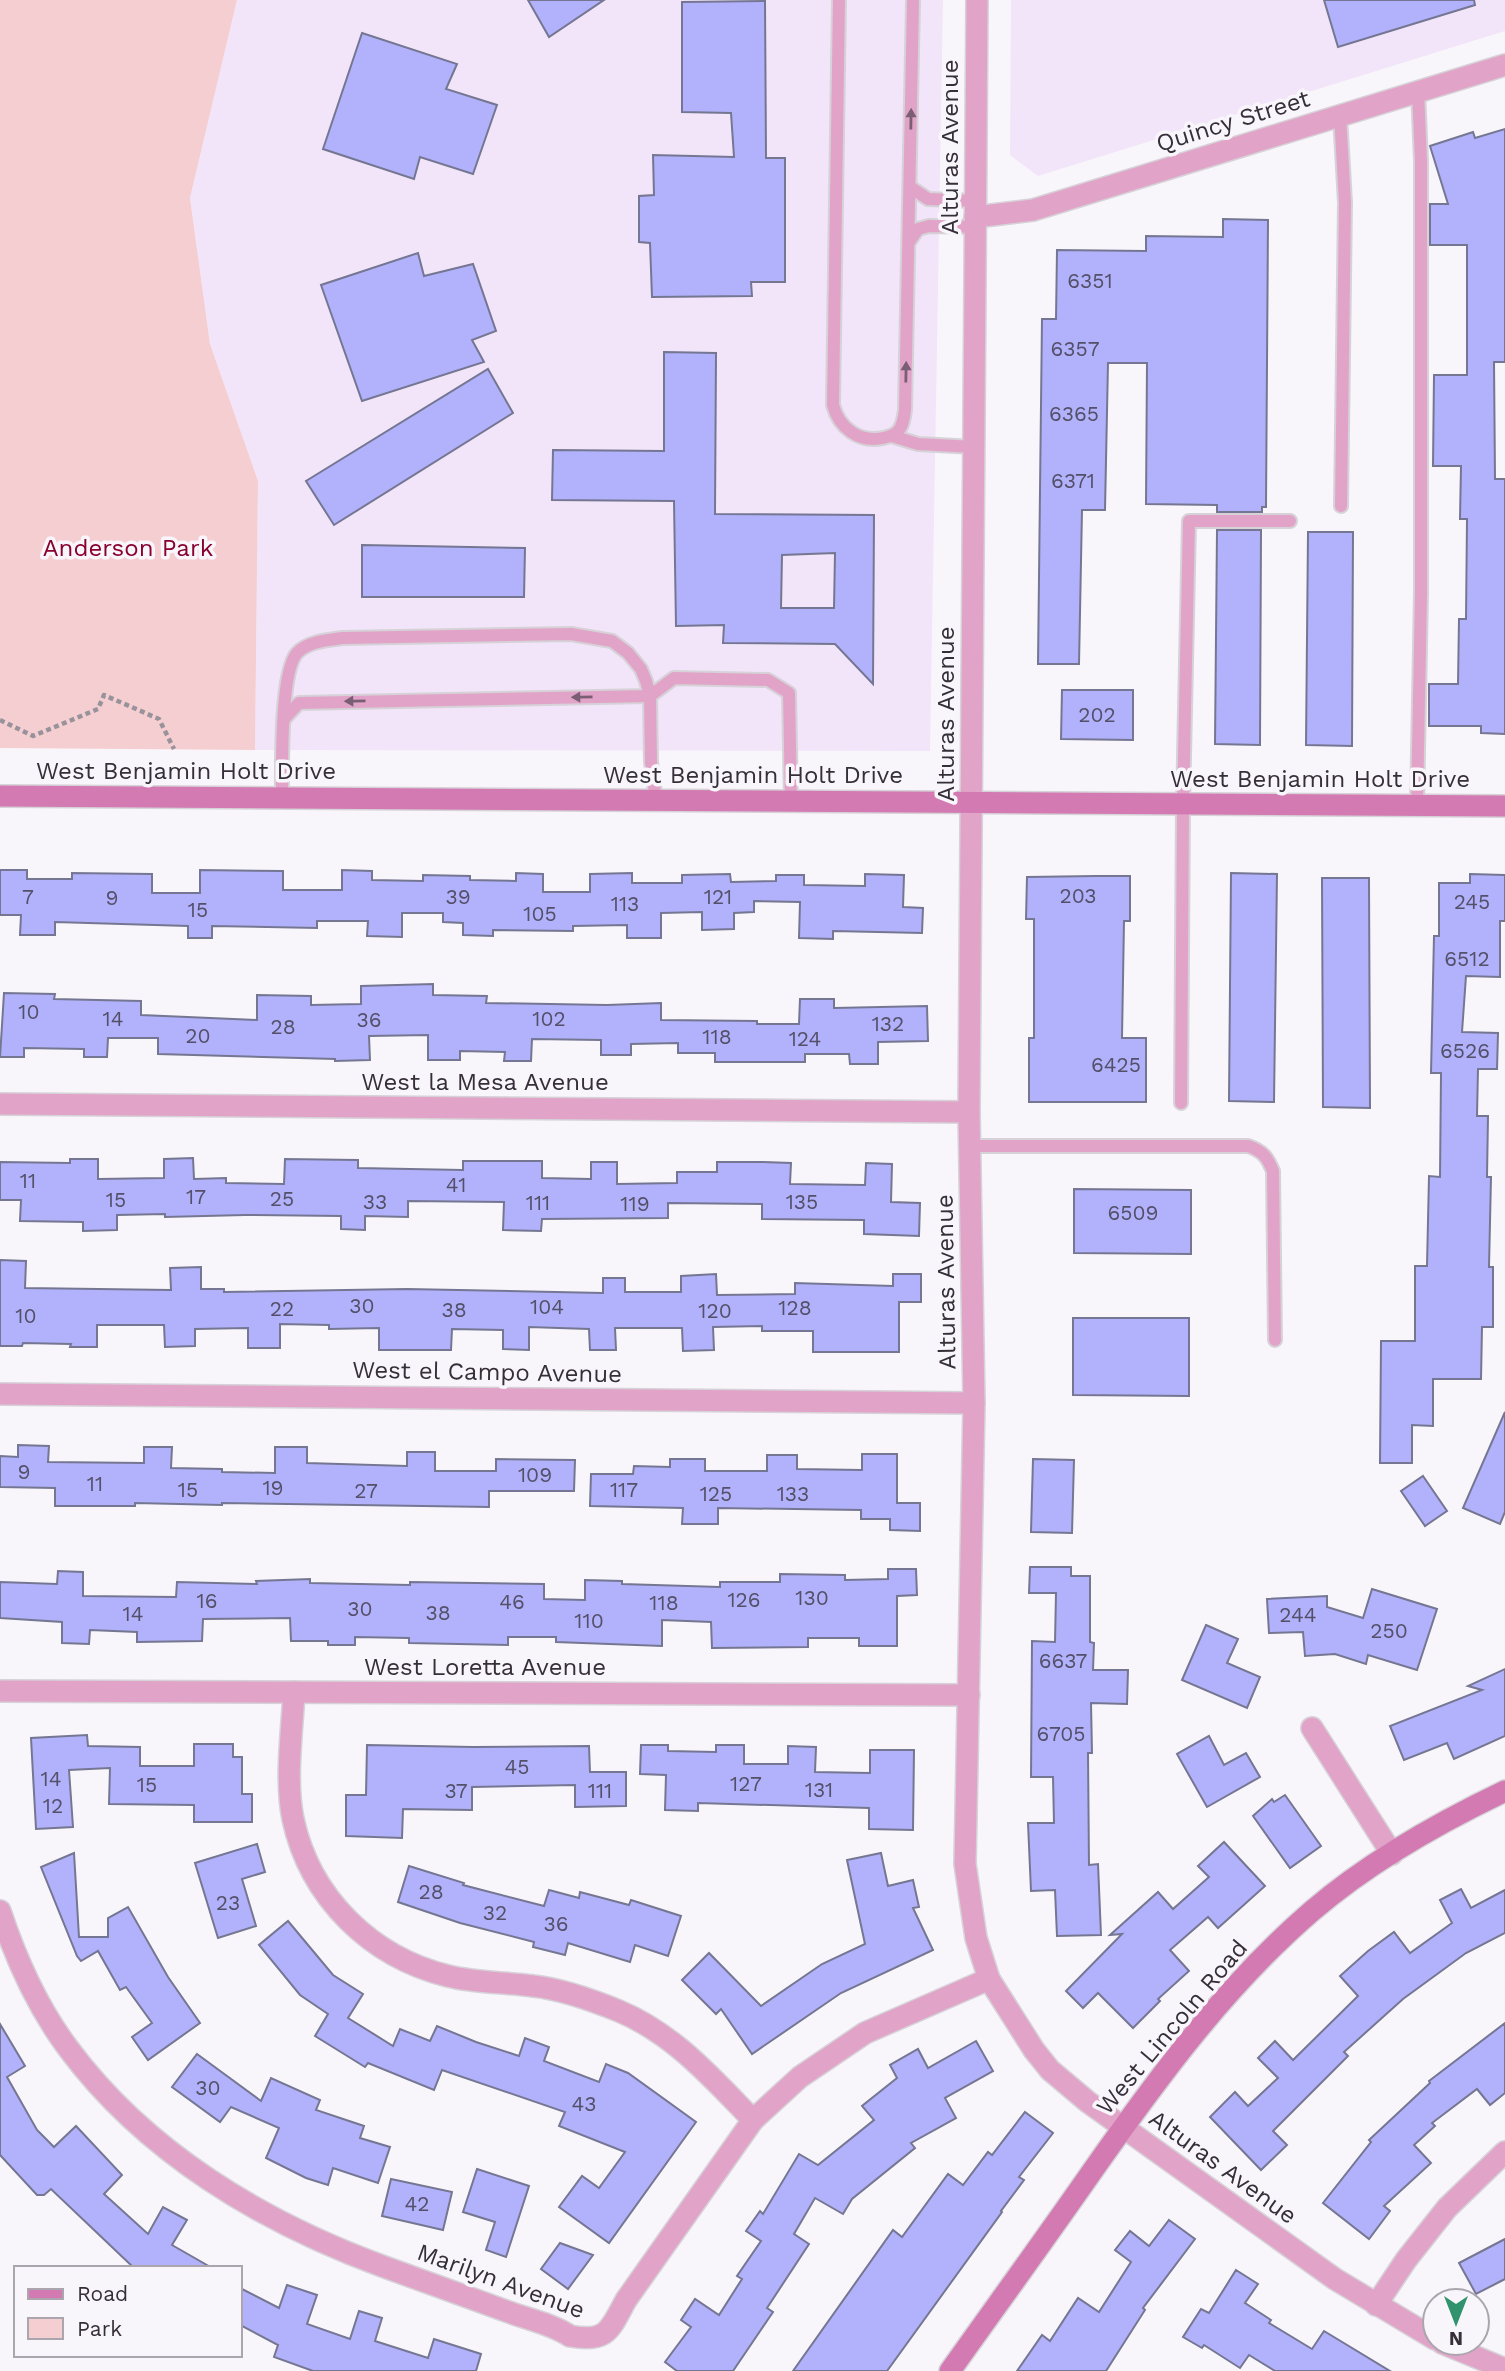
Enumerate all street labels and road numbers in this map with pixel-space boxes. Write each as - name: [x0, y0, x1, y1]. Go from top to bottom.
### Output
- street label: Alturas Avenue: [936, 59, 964, 235]
- street label: Quincy Street: [1153, 84, 1313, 158]
- street label: Alturas Avenue: [932, 626, 960, 802]
- street label: West Benjamin Holt Drive: [36, 757, 336, 785]
- street label: West Benjamin Holt Drive: [603, 761, 903, 789]
- street label: West Benjamin Holt Drive: [1170, 765, 1470, 793]
- street label: West la Mesa Avenue: [361, 1068, 609, 1096]
- street label: Alturas Avenue: [930, 1194, 962, 1370]
- street label: West el Campo Avenue: [352, 1356, 622, 1388]
- street label: West Loretta Avenue: [364, 1653, 606, 1681]
- street label: West Lincoln Road: [1091, 1934, 1253, 2120]
- street label: Alturas Avenue: [1144, 2104, 1302, 2230]
- street label: Marilyn Avenue: [413, 2238, 589, 2324]

